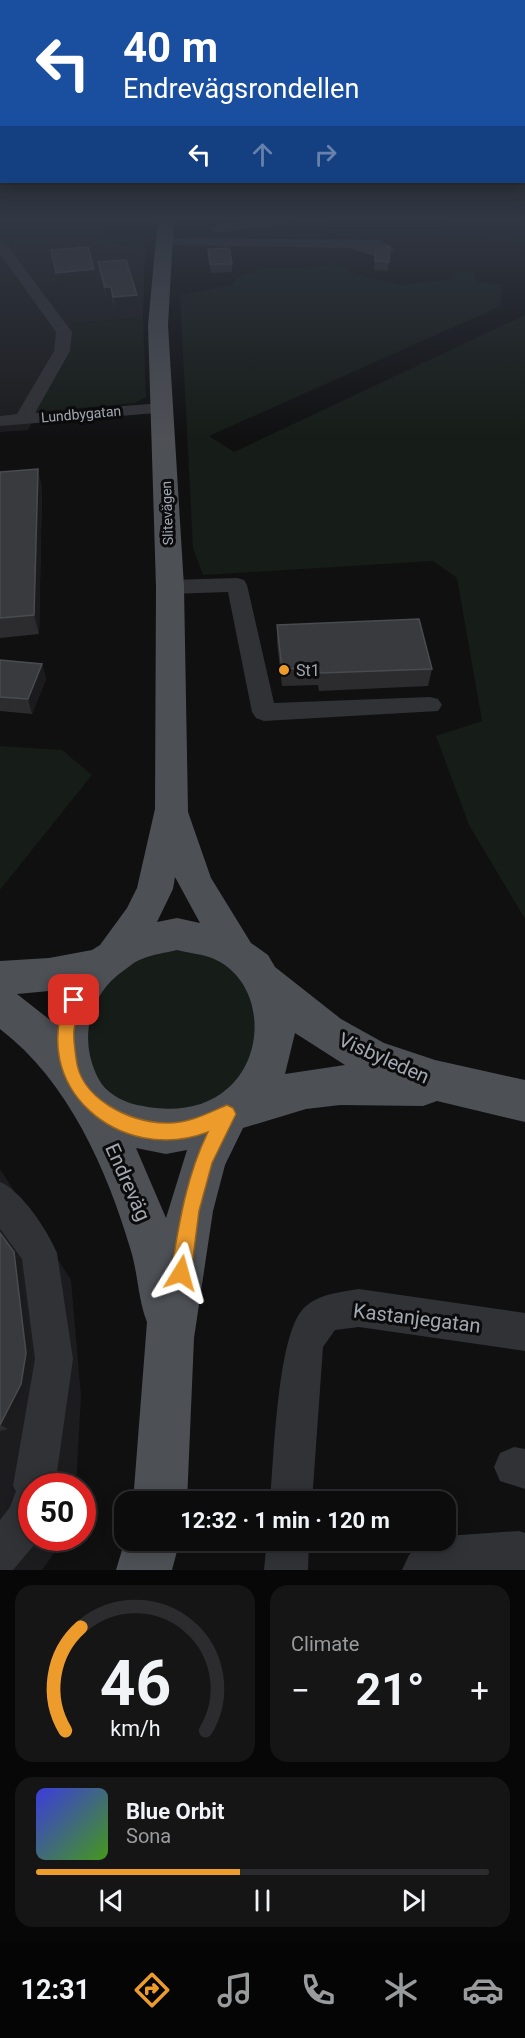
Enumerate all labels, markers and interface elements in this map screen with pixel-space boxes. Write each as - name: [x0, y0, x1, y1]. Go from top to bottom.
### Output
- text: 40 m: [123, 23, 218, 72]
- icon: left: [24, 24, 102, 102]
- text: Endrevägsrondellen: [123, 73, 359, 105]
- icon: left: [183, 138, 216, 171]
- icon: ahead: [246, 138, 279, 171]
- icon: right: [309, 138, 342, 171]
- street label: Lundbygatan: [40, 403, 122, 425]
- street label: Slitevägen: [158, 481, 176, 545]
- place label: St1: [296, 661, 320, 680]
- marker: St1: [277, 663, 291, 677]
- pin: [48, 974, 99, 1025]
- icon: arrive: [57, 983, 90, 1016]
- street label: Visbyleden: [335, 1027, 433, 1089]
- street label: Endreväg: [100, 1139, 156, 1225]
- position arrow: [149, 1241, 213, 1305]
- street label: Kastanjegatan: [352, 1298, 482, 1338]
- speed limit sign: 50: [18, 1473, 96, 1551]
- text: 12:32 · 1 min · 120 m: [180, 1508, 390, 1533]
- text: Climate: [291, 1632, 359, 1656]
- text: 46: [99, 1647, 171, 1720]
- text: 21°: [355, 1663, 425, 1716]
- text: −: [291, 1671, 310, 1710]
- text: +: [470, 1671, 489, 1710]
- text: km/h: [110, 1716, 160, 1741]
- text: Blue Orbit: [126, 1799, 224, 1824]
- text: Sona: [126, 1824, 171, 1848]
- icon: previous: [95, 1884, 128, 1917]
- icon: pause: [246, 1884, 279, 1917]
- icon: next: [397, 1884, 430, 1917]
- icon: directions: [131, 1969, 173, 2011]
- icon: music: [214, 1969, 256, 2011]
- icon: phone: [297, 1969, 339, 2011]
- icon: climate: [380, 1969, 422, 2011]
- icon: car: [462, 1969, 504, 2011]
- text: 12:31: [20, 1974, 90, 2006]

